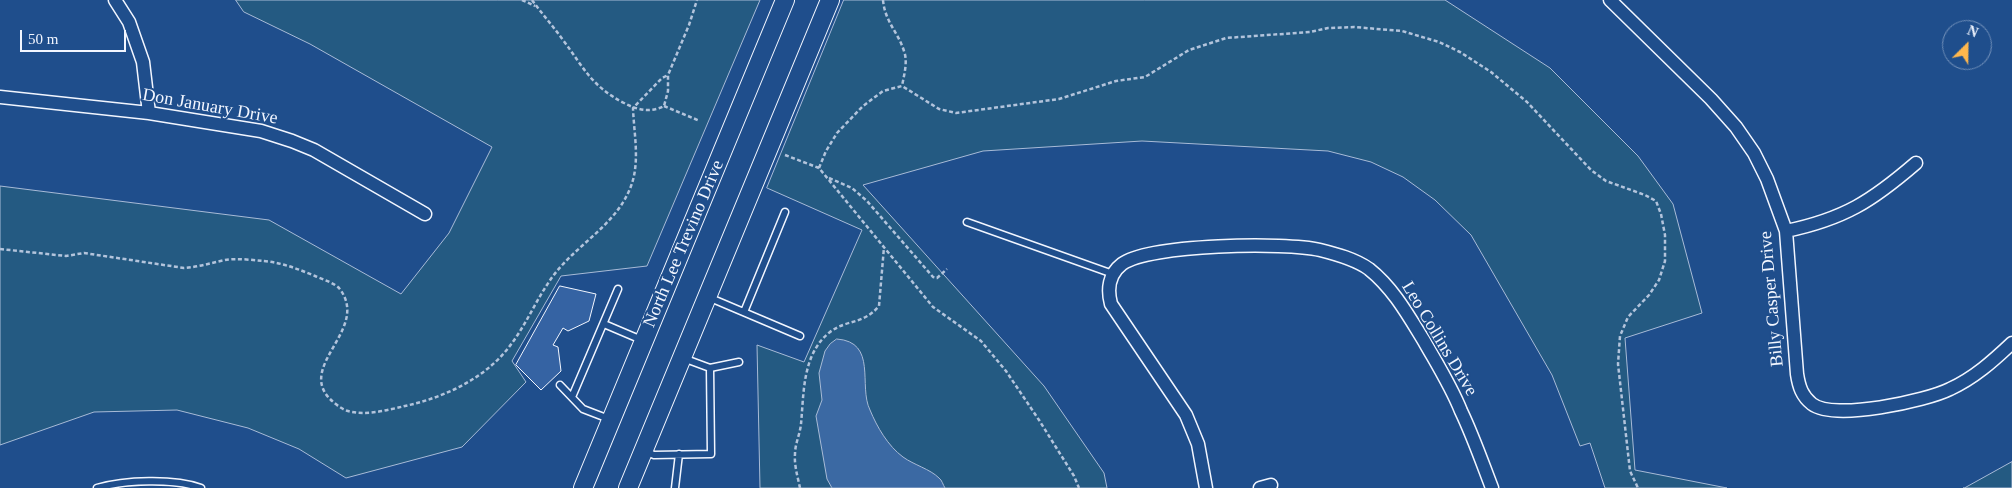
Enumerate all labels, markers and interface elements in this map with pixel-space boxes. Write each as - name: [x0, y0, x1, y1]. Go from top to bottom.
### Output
- scale bar: [22, 20, 129, 52]
- north arrow: [1942, 20, 1992, 70]
- text: N: [1965, 23, 1980, 41]
- text: 50 m: [28, 31, 58, 47]
- street label: Don January Drive: [141, 84, 279, 130]
- street label: North Lee Trevino Drive: [639, 157, 729, 331]
- street label: Billy Casper Drive: [1755, 230, 1789, 368]
- street label: Leo Collins Drive: [1396, 278, 1482, 400]

